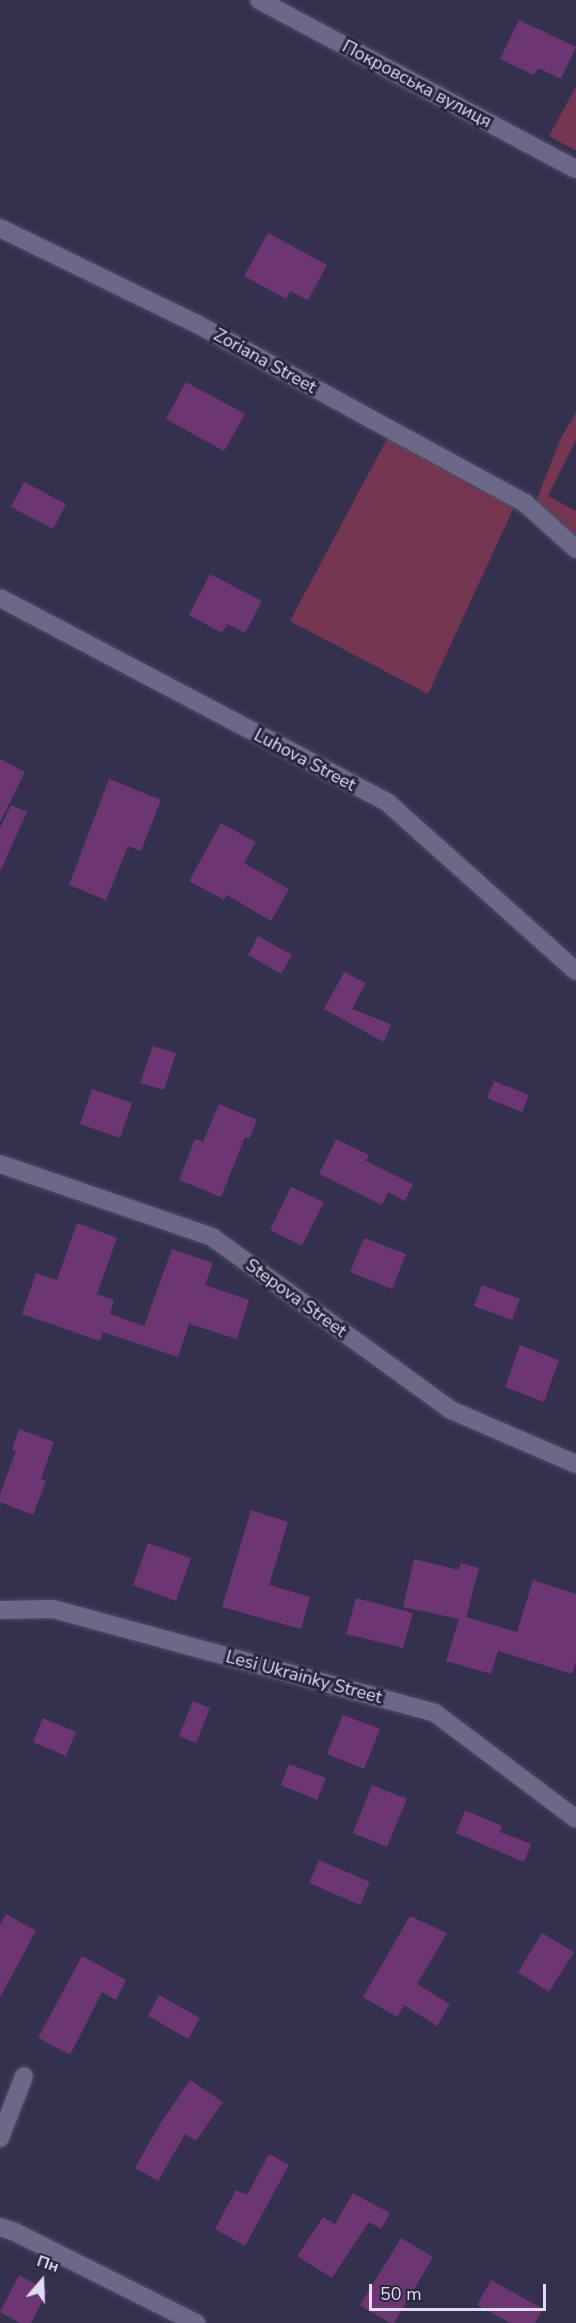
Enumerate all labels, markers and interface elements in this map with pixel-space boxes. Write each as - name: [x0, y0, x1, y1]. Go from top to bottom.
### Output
- street label: Покровська вулиця: [339, 35, 495, 133]
- street label: Zoriana Street: [210, 324, 320, 398]
- street label: Luhova Street: [250, 724, 360, 796]
- street label: Stepova Street: [241, 1254, 351, 1342]
- street label: Lesi Ukrainky Street: [224, 1646, 384, 1708]
- text: Пн: [34, 2250, 62, 2278]
- north arrow: [12, 2251, 72, 2311]
- scale bar: [372, 2272, 549, 2310]
- text: 50 m: [380, 2282, 422, 2306]

